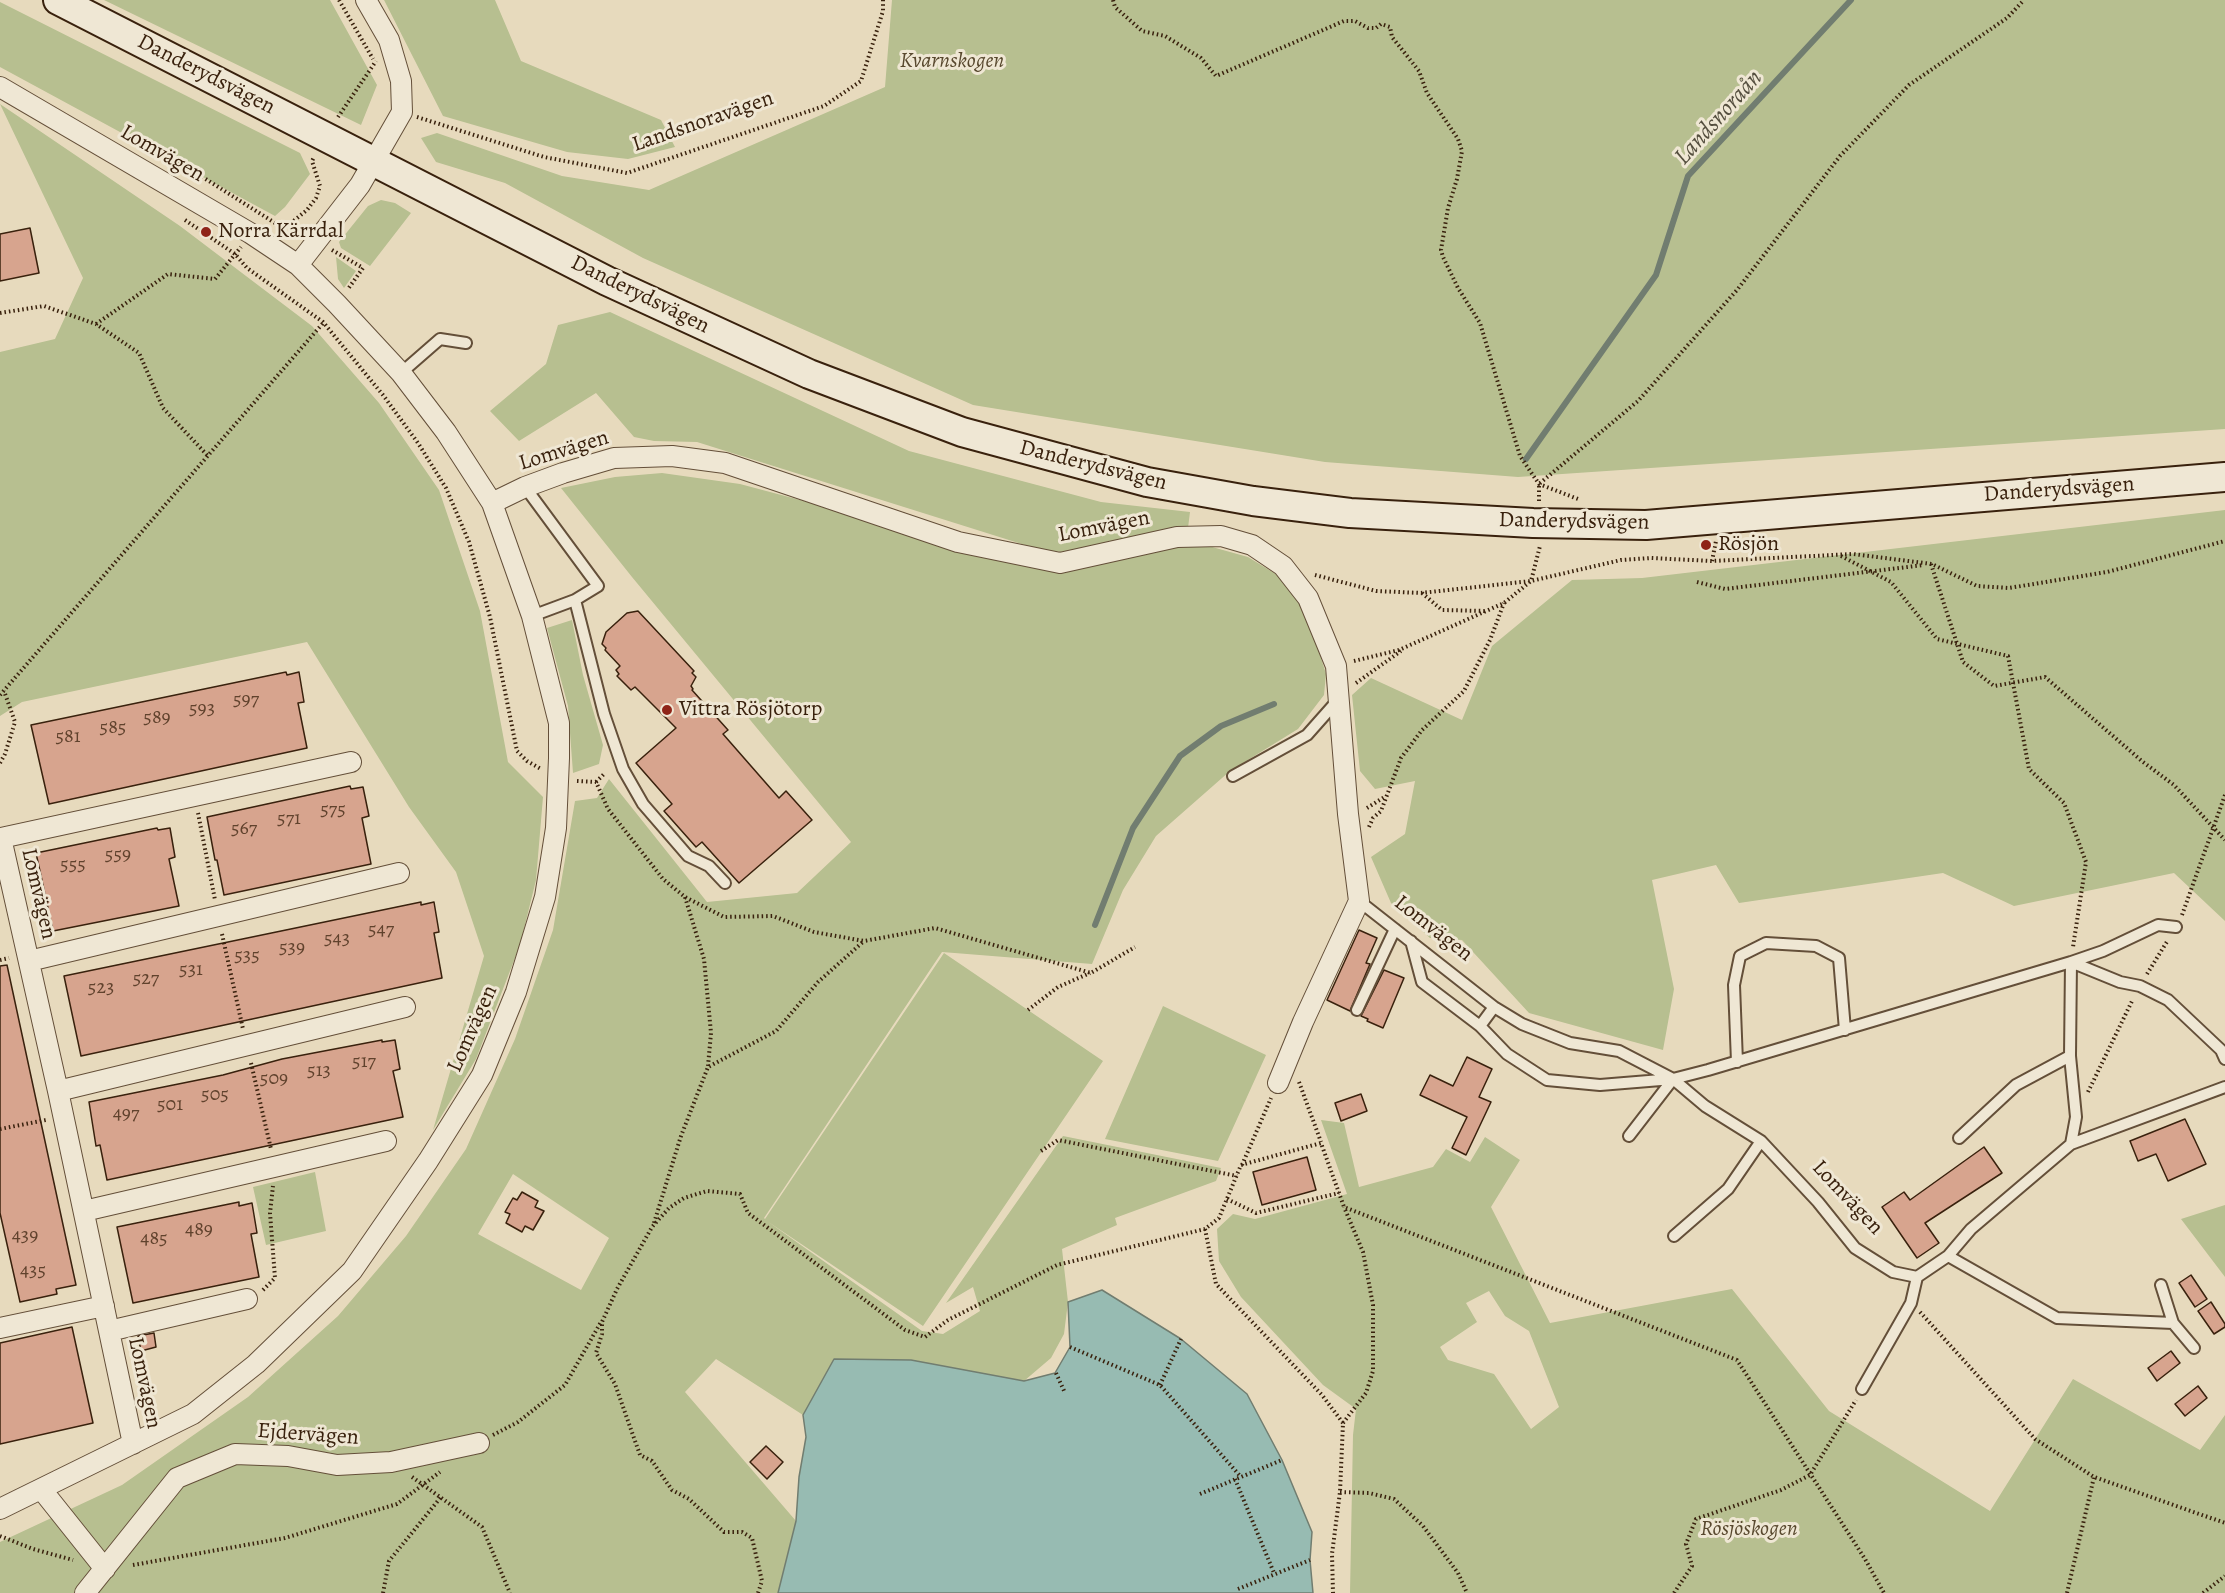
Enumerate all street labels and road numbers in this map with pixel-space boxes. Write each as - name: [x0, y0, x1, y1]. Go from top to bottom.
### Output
- street label: Danderydsvägen: [133, 29, 279, 121]
- street label: Landsnoravägen: [629, 85, 777, 159]
- street label: Lomvägen: [115, 119, 209, 189]
- street label: Danderydsvägen: [566, 250, 714, 340]
- street label: Lomvägen: [516, 425, 612, 477]
- street label: Danderydsvägen: [1017, 435, 1169, 497]
- street label: Danderydsvägen: [1983, 472, 2135, 508]
- street label: Lomvägen: [1056, 505, 1152, 549]
- street label: Danderydsvägen: [1498, 507, 1650, 537]
- street label: Lomvägen: [15, 846, 61, 942]
- street label: Lomvägen: [1388, 890, 1478, 968]
- street label: Lomvägen: [442, 981, 504, 1077]
- street label: Lomvägen: [1806, 1155, 1888, 1241]
- street label: Lomvägen: [121, 1335, 167, 1431]
- street label: Ejdervägen: [256, 1418, 360, 1452]

